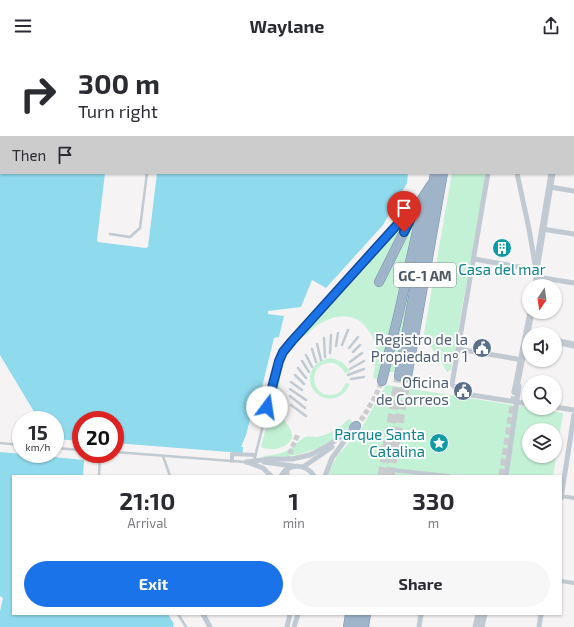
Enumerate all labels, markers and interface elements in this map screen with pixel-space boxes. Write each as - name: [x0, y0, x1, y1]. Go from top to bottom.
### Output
- icon: menu: [12, 15, 34, 37]
- text: Waylane: [250, 15, 324, 37]
- icon: share: [540, 15, 562, 37]
- text: 300 m: [78, 66, 160, 100]
- icon: right: [12, 68, 64, 120]
- text: Turn right: [78, 100, 158, 122]
- icon: arrive: [54, 144, 76, 166]
- text: Then: [12, 146, 46, 164]
- pin: [387, 191, 421, 232]
- icon: arrive: [393, 197, 415, 219]
- building icon: Casa del mar: [491, 237, 513, 259]
- place label: Casa del mar: [458, 260, 546, 278]
- road number: GC-1 AM: [394, 263, 456, 287]
- north arrow: [522, 279, 562, 319]
- map controls: [522, 279, 562, 463]
- button: sound: [522, 327, 562, 367]
- place label: Registro de la Propiedad nº 1: [371, 330, 468, 365]
- public building icon: Registro de la Propiedad nº 1: [471, 337, 493, 359]
- place label: Oficina de Correos: [376, 373, 449, 408]
- button: search: [522, 375, 562, 415]
- public building icon: Oficina de Correos: [452, 380, 474, 402]
- position arrow: [246, 386, 288, 428]
- speed limit sign: 20: [72, 411, 124, 463]
- text: 15: [28, 420, 48, 444]
- button: layers: [522, 423, 562, 463]
- place label: Parque Santa Catalina: [334, 425, 425, 460]
- place icon: Parque Santa Catalina: [428, 432, 450, 454]
- text: km/h: [26, 441, 50, 453]
- text: 21:10: [119, 486, 175, 515]
- text: 1: [289, 486, 299, 515]
- text: 330: [412, 486, 455, 515]
- text: Arrival: [128, 515, 167, 531]
- text: min: [283, 515, 305, 531]
- text: m: [428, 515, 439, 531]
- button: Exit: [24, 561, 283, 607]
- button: Share: [291, 561, 550, 607]

